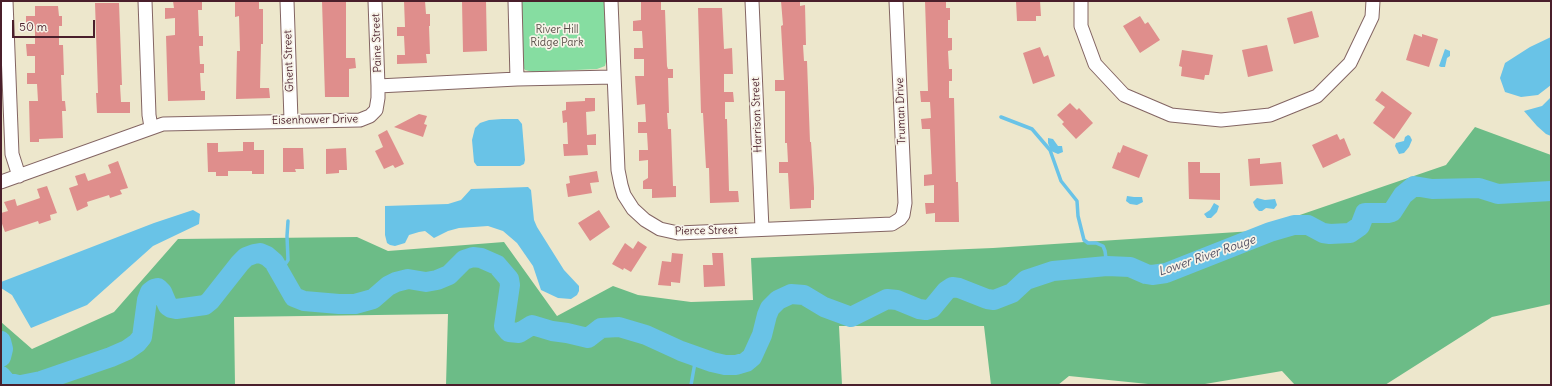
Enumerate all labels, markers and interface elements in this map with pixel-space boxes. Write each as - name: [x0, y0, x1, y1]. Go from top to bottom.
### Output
- scale bar: [14, 12, 97, 38]
- street label: Paine Street: [369, 13, 385, 73]
- text: 50 m: [19, 19, 47, 34]
- park label: River Hill Ridge Park: [530, 23, 584, 49]
- street label: Ghent Street: [281, 30, 297, 92]
- street label: Harrison Street: [749, 77, 765, 153]
- street label: Truman Drive: [893, 77, 909, 145]
- street label: Eisenhower Drive: [272, 113, 358, 127]
- street label: Pierce Street: [675, 224, 737, 238]
- water label: Lower River Rouge: [1157, 233, 1257, 279]

